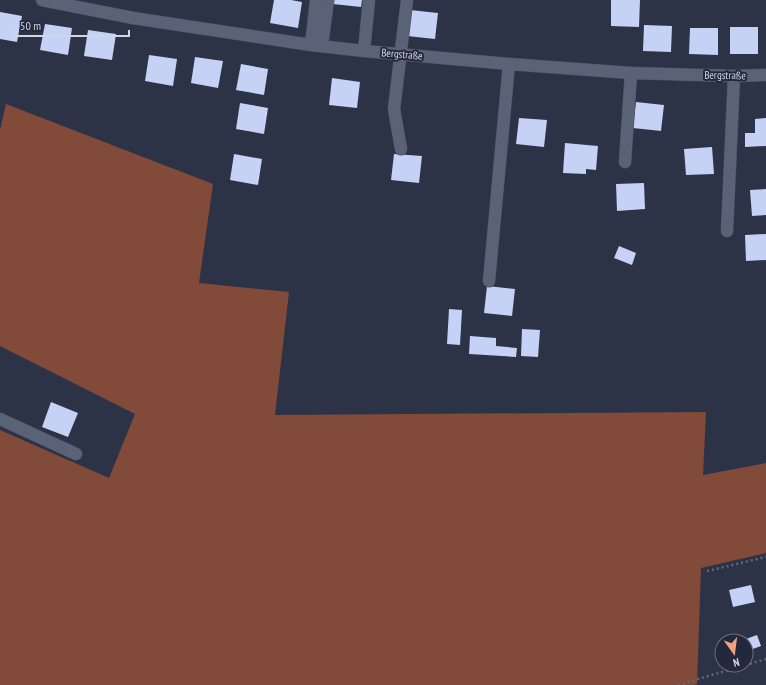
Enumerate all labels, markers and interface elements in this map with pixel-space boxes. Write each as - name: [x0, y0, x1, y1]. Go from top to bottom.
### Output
- scale bar: [14, 12, 129, 38]
- text: 50 m: [20, 18, 41, 33]
- street label: Bergstraße: [381, 45, 424, 63]
- street label: Bergstraße: [704, 68, 746, 82]
- north arrow: [714, 633, 754, 673]
- text: N: [732, 655, 741, 670]

